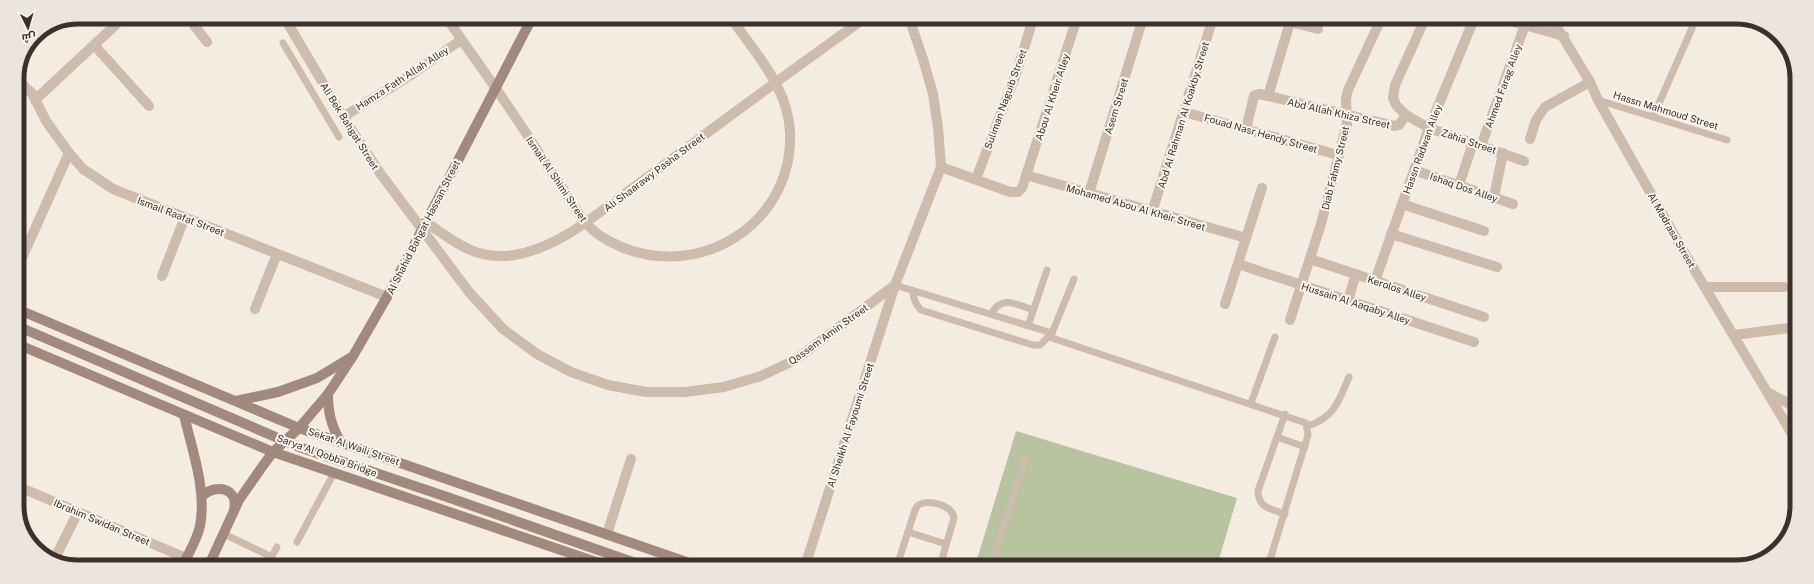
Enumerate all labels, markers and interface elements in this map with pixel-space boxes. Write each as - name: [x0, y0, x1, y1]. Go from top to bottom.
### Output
- north arrow: [8, 8, 48, 48]
- text: ش: [21, 30, 36, 45]
- street label: Abd Al Rahman Al Koakby Street: [1155, 40, 1211, 190]
- street label: Ahmed Farag Alley: [1482, 42, 1524, 130]
- street label: Hamza Fath Allah Alley: [353, 43, 451, 113]
- street label: Suliman Naguib Street: [981, 47, 1029, 151]
- street label: Abou Al Kheir Alley: [1032, 52, 1072, 142]
- street label: Asem Street: [1102, 76, 1130, 135]
- street label: Ali Bek Bahgat Street: [318, 80, 382, 172]
- street label: Hassn Mahmoud Street: [1612, 88, 1720, 132]
- street label: Abd Allah Khiza Street: [1286, 95, 1392, 131]
- street label: Hassn Radwan Alley: [1400, 102, 1444, 196]
- street label: Fouad Nasr Hendy Street: [1203, 111, 1319, 155]
- street label: Diab Fahmy Street: [1319, 125, 1351, 211]
- street label: Zahia Street: [1440, 126, 1498, 156]
- street label: Ali Shaarawy Pasha Street: [601, 130, 707, 214]
- street label: Ismail Al Shimi Street: [524, 134, 590, 224]
- street label: Al Shahid Bahgat Hassan Street: [384, 158, 462, 296]
- street label: Ishaq Dos Alley: [1428, 170, 1500, 204]
- street label: Mohamed Abou Al Kheir Street: [1065, 181, 1207, 233]
- street label: Al Madrasa Street: [1646, 190, 1698, 270]
- street label: Ismail Raafat Street: [136, 194, 226, 238]
- street label: Kerolos Alley: [1366, 273, 1429, 303]
- street label: Hussain Al Aaqaby Alley: [1300, 280, 1413, 327]
- street label: Qassem Amin Street: [786, 301, 870, 367]
- street label: Al Sheikh Al Fayoumi Street: [824, 361, 876, 489]
- street label: Sekat Al Waili Street: [307, 425, 401, 467]
- street label: Sarya Al Qobba Bridge: [275, 431, 379, 479]
- street label: Ibrahim Swidan Street: [52, 496, 152, 548]

